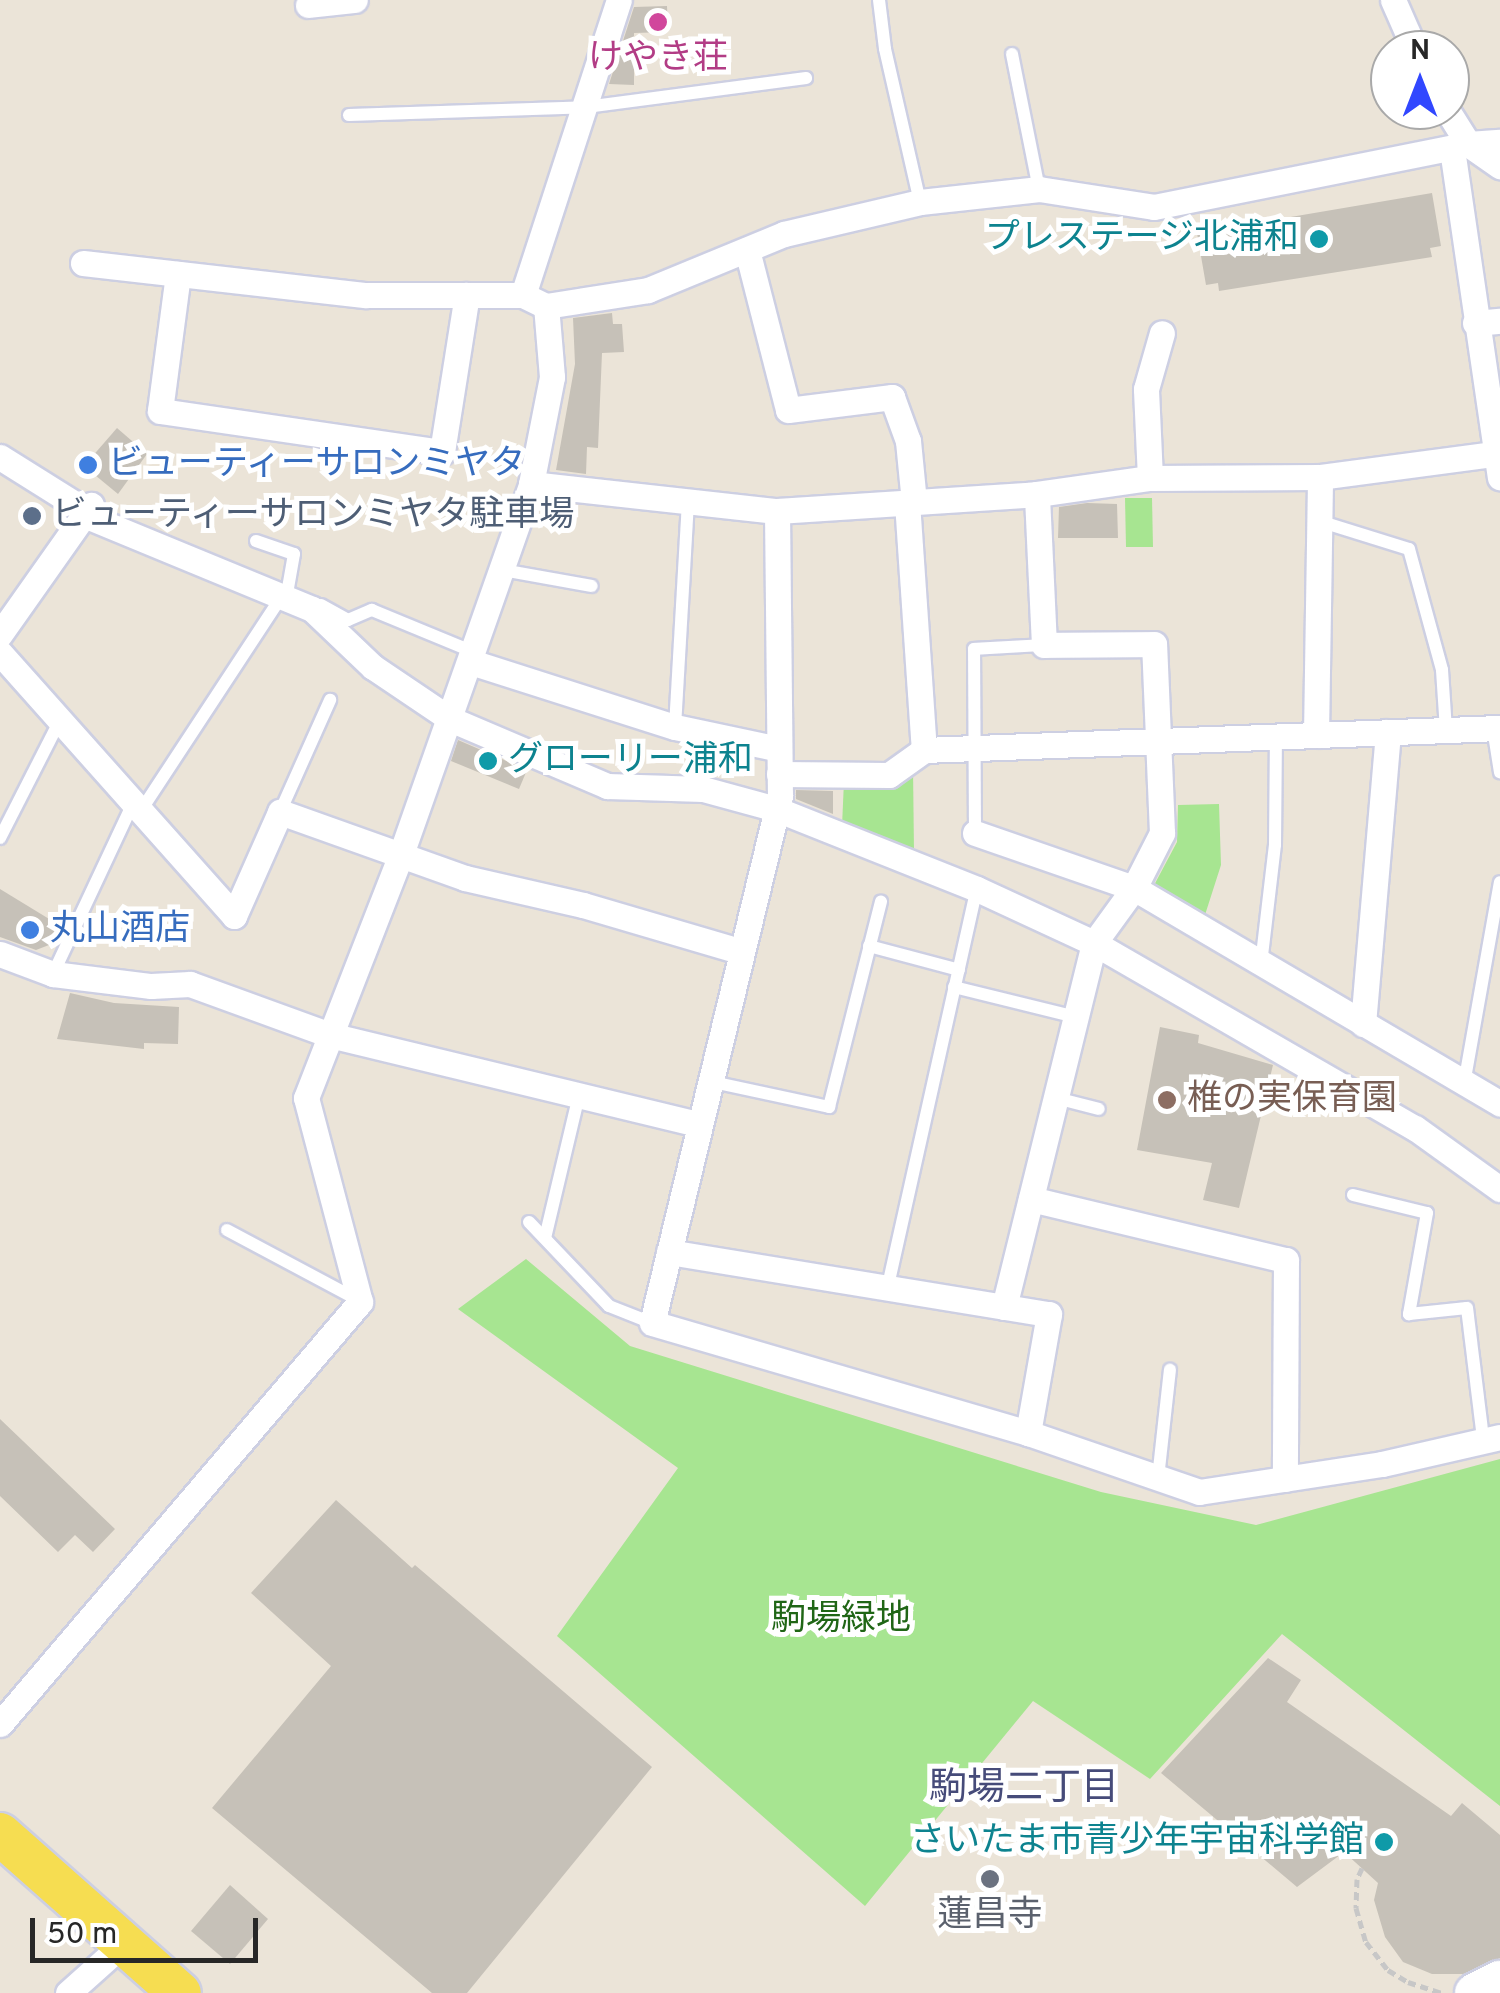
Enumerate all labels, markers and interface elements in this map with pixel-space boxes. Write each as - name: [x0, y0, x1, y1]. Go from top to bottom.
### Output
- marker: けやき荘: [647, 11, 669, 33]
- north arrow: [1370, 30, 1470, 130]
- text: N: [1410, 34, 1430, 70]
- place label: けやき荘: [588, 38, 728, 80]
- place label: プレステージ北浦和: [984, 218, 1299, 260]
- marker: プレステージ北浦和: [1308, 228, 1330, 250]
- place label: ビューティーサロンミヤタ: [108, 444, 528, 486]
- marker: ビューティーサロンミヤタ: [77, 454, 99, 476]
- place label: ビューティーサロンミヤタ駐車場: [52, 495, 577, 537]
- marker: ビューティーサロンミヤタ駐車場: [21, 505, 43, 527]
- place label: グローリー浦和: [508, 740, 753, 782]
- marker: グローリー浦和: [477, 750, 499, 772]
- place label: 丸山酒店: [50, 909, 190, 951]
- marker: 丸山酒店: [19, 919, 41, 941]
- place label: 椎の実保育園: [1187, 1079, 1397, 1121]
- marker: 椎の実保育園: [1156, 1089, 1178, 1111]
- park label: 駒場緑地: [771, 1599, 911, 1641]
- district label: 駒場二丁目: [929, 1767, 1119, 1813]
- place label: さいたま市青少年宇宙科学館: [909, 1821, 1364, 1863]
- marker: さいたま市青少年宇宙科学館: [1373, 1831, 1395, 1853]
- marker: 蓮昌寺: [979, 1868, 1001, 1890]
- place label: 蓮昌寺: [938, 1895, 1042, 1937]
- scale bar: [35, 1898, 262, 1960]
- text: 50 m: [47, 1917, 117, 1954]

